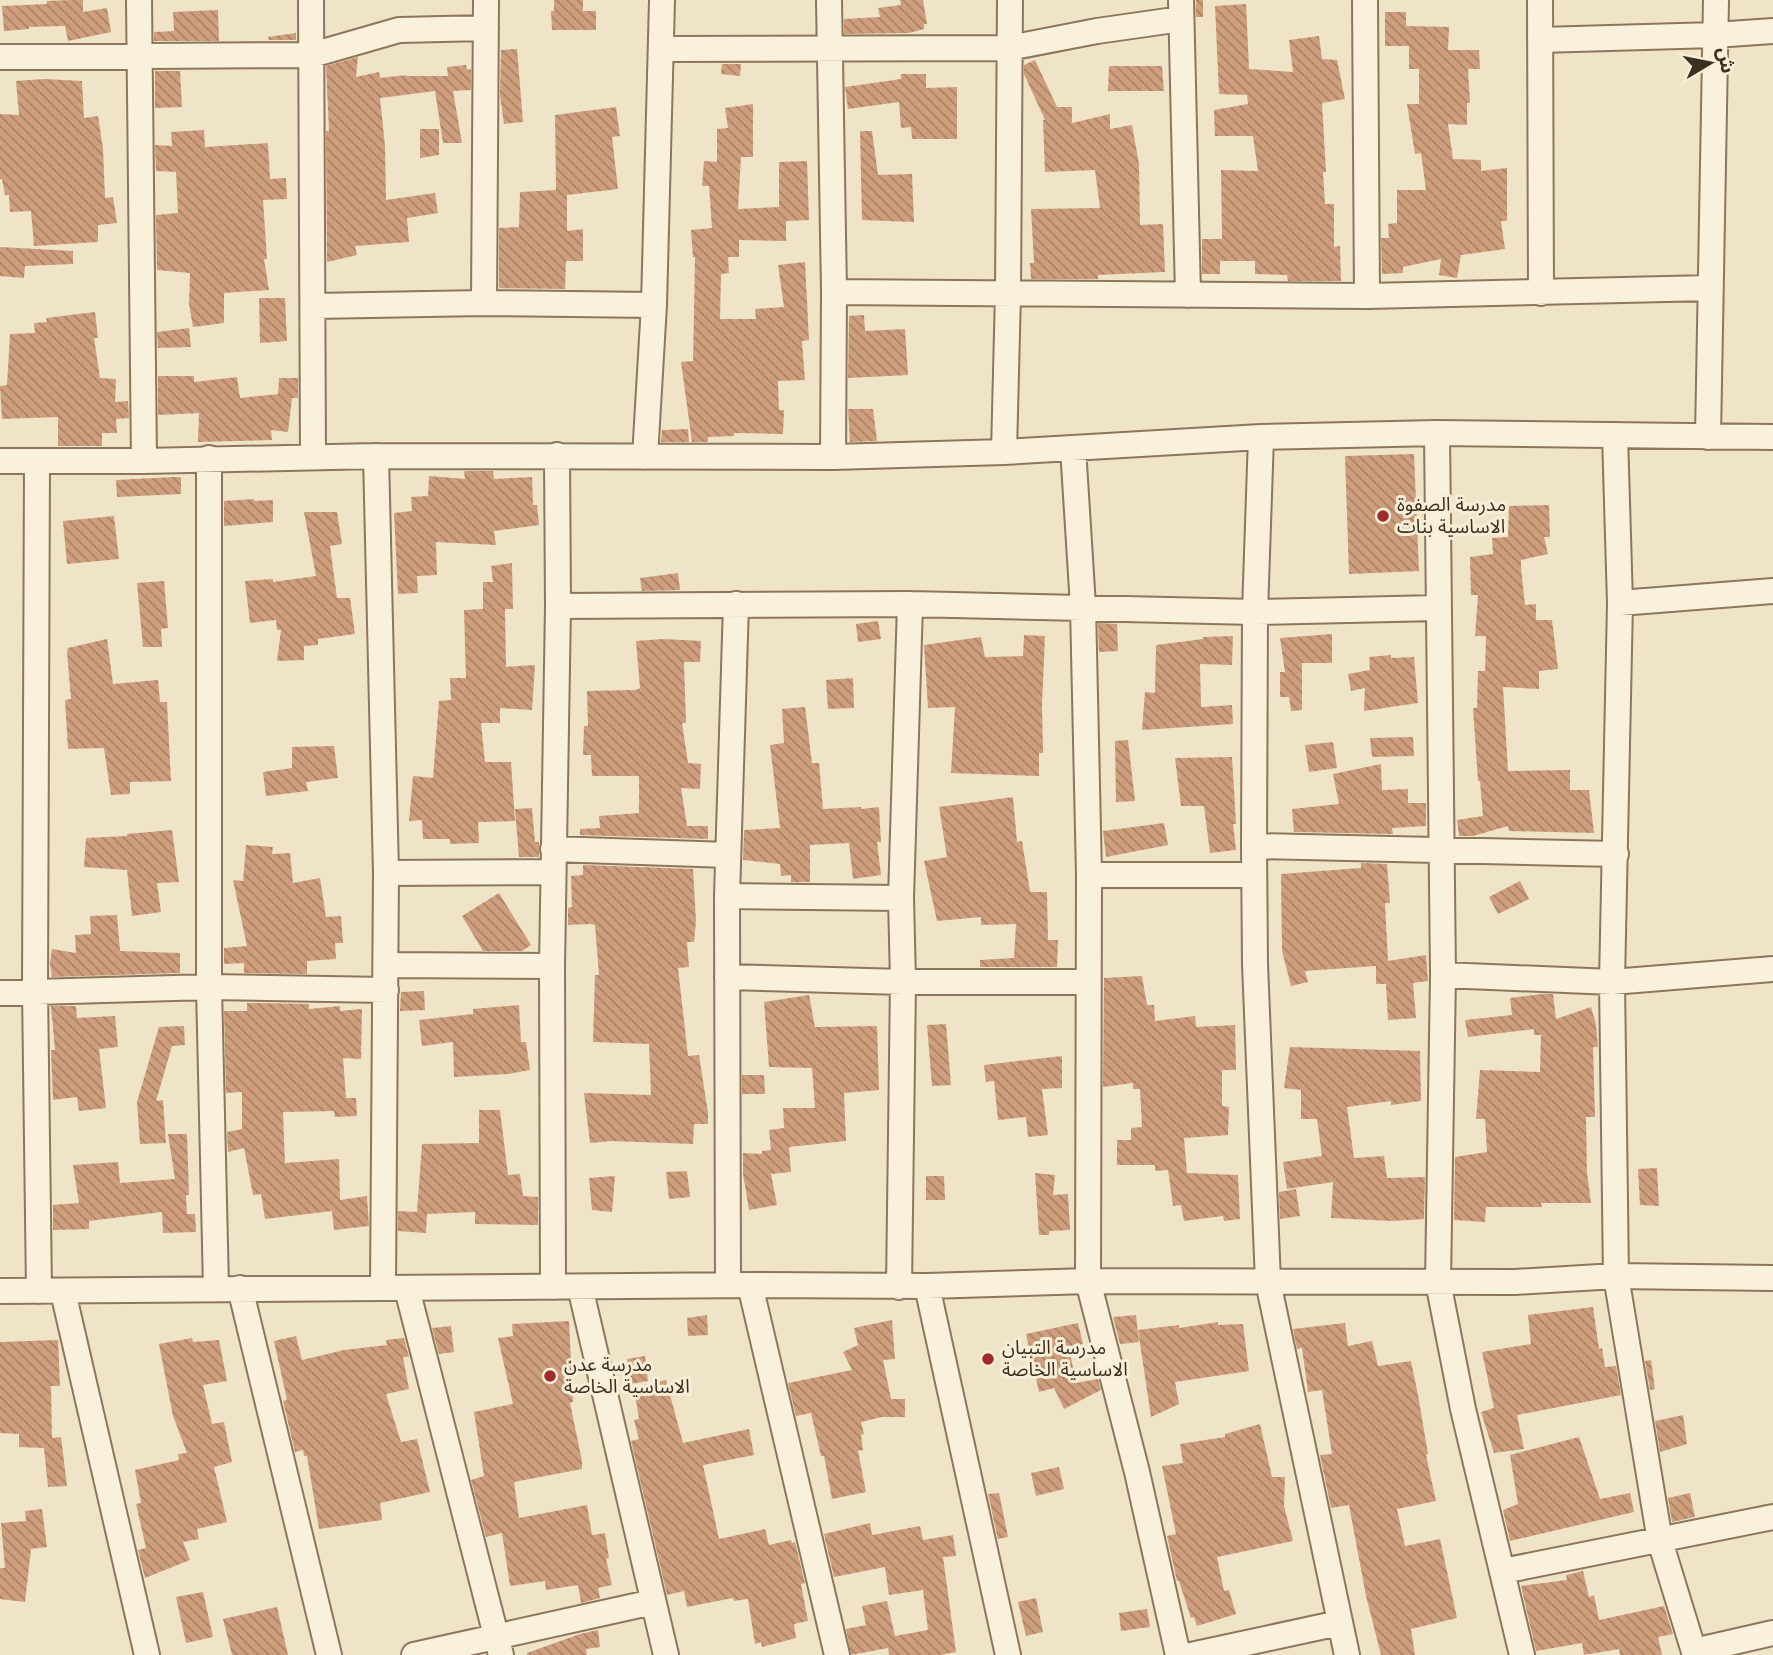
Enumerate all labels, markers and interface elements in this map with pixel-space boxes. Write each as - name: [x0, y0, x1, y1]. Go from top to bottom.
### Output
- north arrow: [1675, 28, 1745, 98]
- text: ش: [1704, 44, 1748, 77]
- place label: مدرسة الصفوة الاساسية بنات: [1397, 485, 1506, 547]
- marker: مدرسة الصفوة الاساسية بنات: [1375, 508, 1391, 524]
- place label: مدرسة التبيان الاساسية الخاصة: [1002, 1328, 1128, 1390]
- place label: مدرسة عدن الاساسية الخاصة: [564, 1345, 690, 1407]
- marker: مدرسة التبيان الاساسية الخاصة: [980, 1351, 996, 1367]
- marker: مدرسة عدن الاساسية الخاصة: [542, 1368, 558, 1384]

